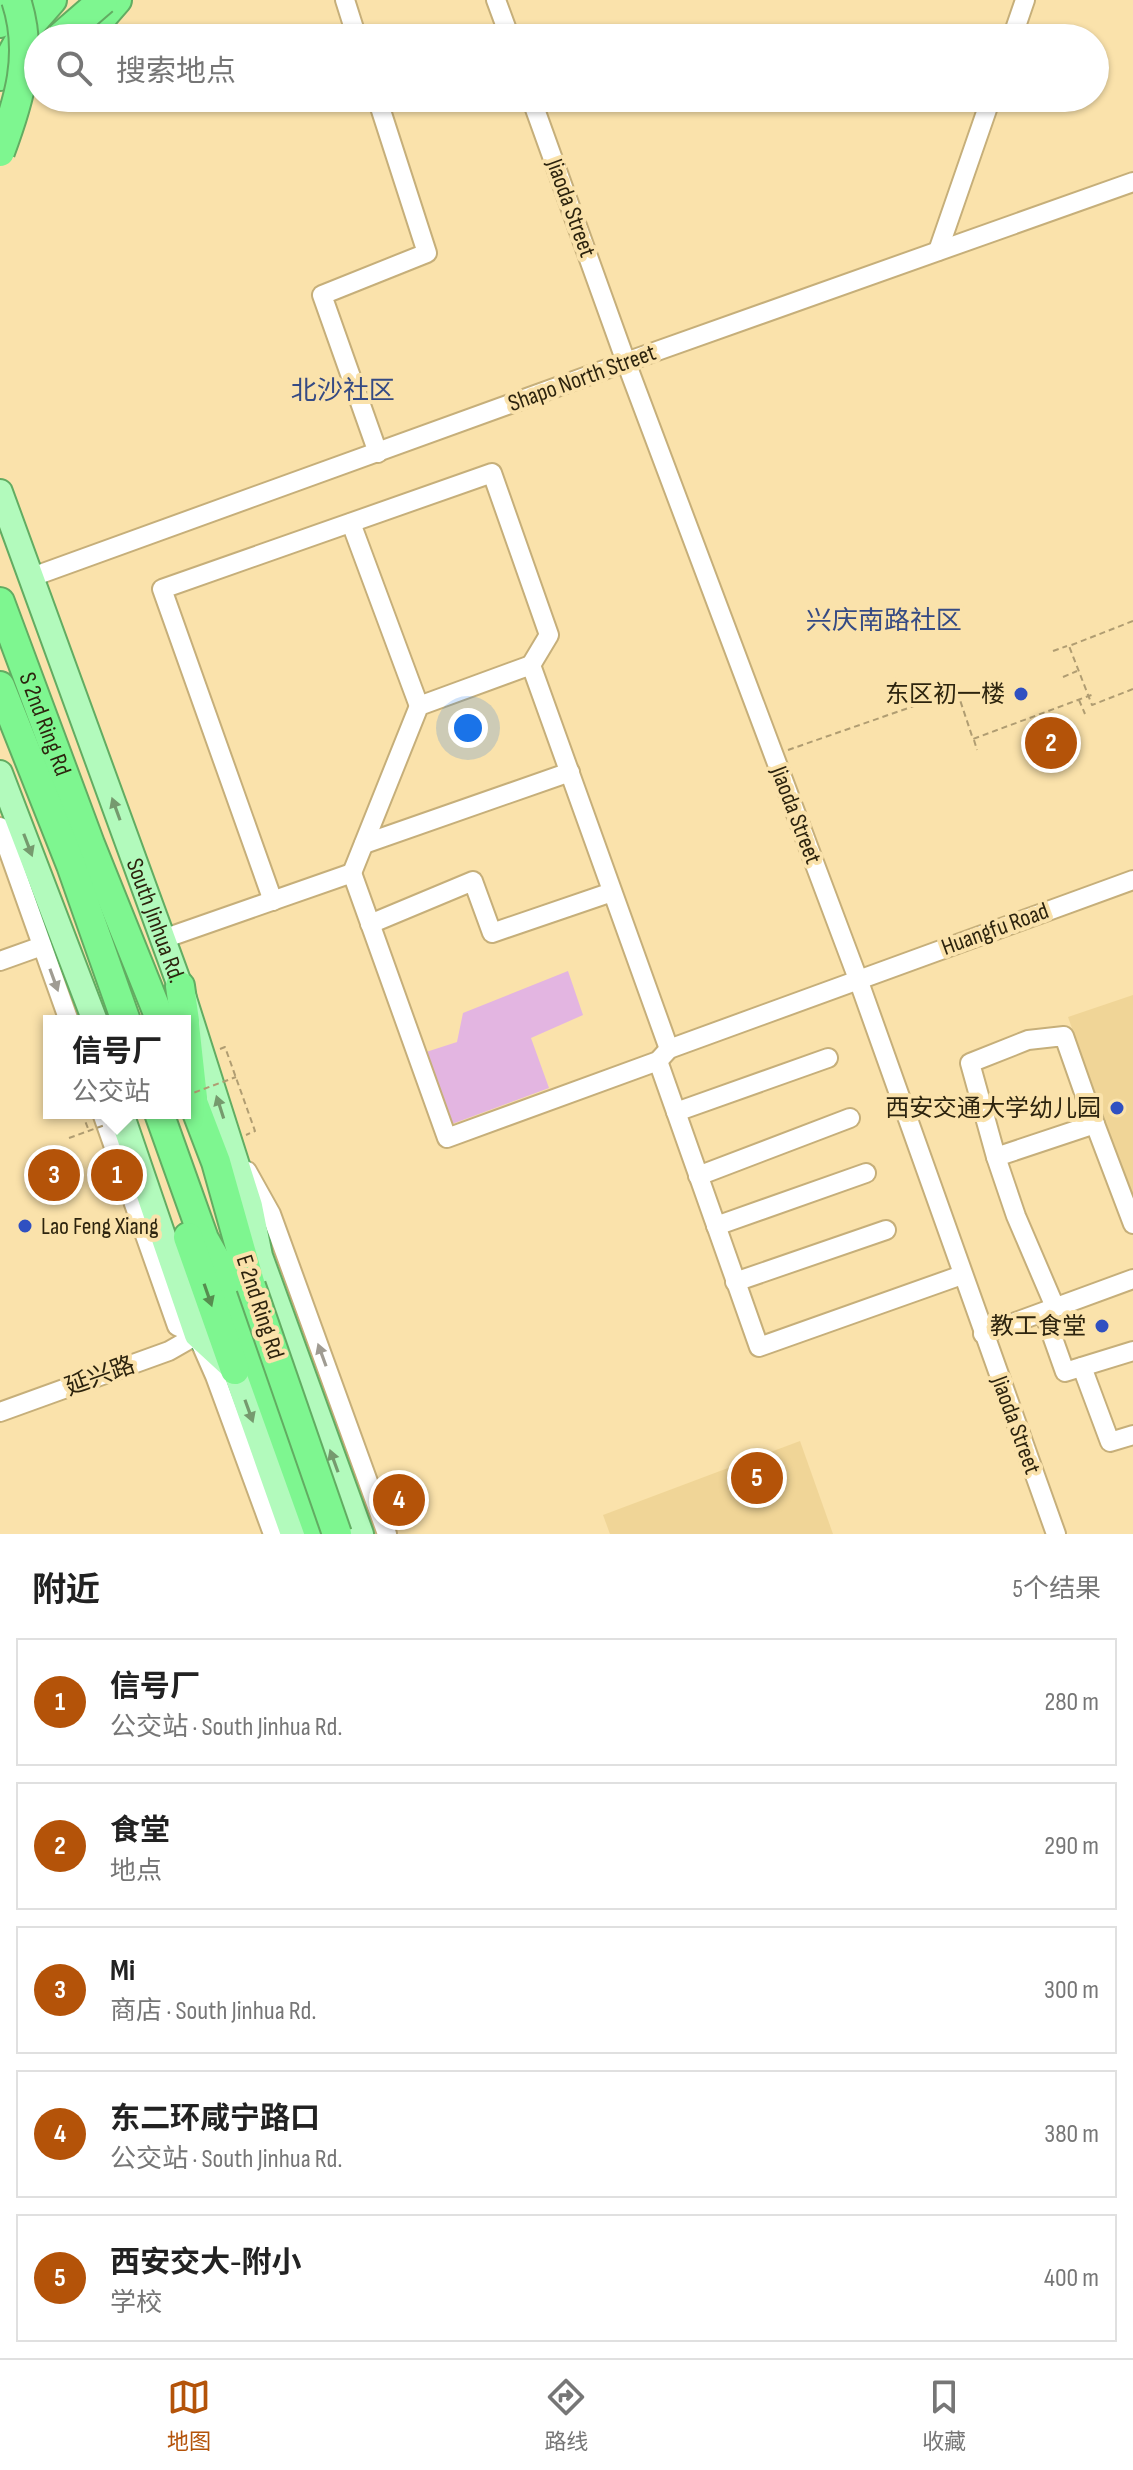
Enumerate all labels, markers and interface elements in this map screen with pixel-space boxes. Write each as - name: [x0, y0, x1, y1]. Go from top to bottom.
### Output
- search box: [24, 24, 1109, 112]
- icon: search: [52, 46, 96, 90]
- text: 搜索地点: [116, 54, 236, 90]
- street label: Jiaoda Street: [540, 154, 602, 261]
- street label: Shapo North Street: [504, 338, 660, 418]
- district label: 北沙社区: [291, 376, 395, 407]
- district label: 兴庆南路社区: [806, 606, 962, 637]
- street label: S 2nd Ring Rd: [13, 668, 78, 780]
- place label: 东区初一楼: [885, 680, 1005, 709]
- marker: 东区初一楼: [1012, 685, 1030, 703]
- your location: [448, 708, 488, 748]
- pin: 2: [1025, 713, 1077, 773]
- street label: Jiaoda Street: [764, 761, 828, 868]
- one-way arrow: [110, 797, 122, 821]
- one-way arrow: [22, 833, 35, 857]
- street label: South Jinhua Rd.: [120, 854, 192, 987]
- street label: Huangfu Road: [937, 896, 1053, 962]
- one-way arrow: [49, 968, 61, 992]
- popup: [43, 1015, 191, 1119]
- text: 信号厂: [72, 1034, 162, 1070]
- text: 公交站: [72, 1077, 150, 1108]
- place label: 西安交通大学幼儿园: [885, 1094, 1101, 1123]
- one-way arrow: [214, 1095, 226, 1119]
- marker: 西安交通大学幼儿园: [1108, 1099, 1126, 1117]
- pin: 3: [28, 1145, 80, 1205]
- pin: 1: [91, 1145, 143, 1205]
- place label: Lao Feng Xiang: [41, 1212, 159, 1241]
- marker: Lao Feng Xiang: [16, 1217, 34, 1235]
- street label: E 2nd Ring Rd: [230, 1251, 290, 1363]
- one-way arrow: [202, 1283, 215, 1307]
- place label: 教工食堂: [990, 1312, 1086, 1341]
- marker: 教工食堂: [1093, 1317, 1111, 1335]
- one-way arrow: [315, 1343, 328, 1367]
- street label: 延兴路: [61, 1350, 139, 1402]
- street label: Jiaoda Street: [985, 1371, 1047, 1478]
- one-way arrow: [244, 1399, 256, 1423]
- pin: 5: [731, 1448, 783, 1508]
- one-way arrow: [328, 1449, 340, 1473]
- pin: 4: [373, 1470, 425, 1530]
- text: 附近: [32, 1570, 100, 1611]
- text: 5个结果: [1013, 1574, 1101, 1605]
- text: 信号厂: [110, 1669, 200, 1705]
- text: 1: [55, 1687, 65, 1718]
- text: 280 m: [1044, 1687, 1099, 1718]
- text: 公交站 · South Jinhua Rd.: [110, 1712, 342, 1743]
- text: 食堂: [110, 1813, 170, 1849]
- text: 2: [54, 1831, 66, 1862]
- text: 290 m: [1044, 1831, 1099, 1862]
- text: 地点: [110, 1856, 162, 1887]
- text: Mi: [110, 1953, 135, 1989]
- text: 3: [54, 1975, 66, 2006]
- text: 300 m: [1044, 1975, 1099, 2006]
- text: 商店 · South Jinhua Rd.: [110, 1996, 316, 2027]
- text: 东二环咸宁路口: [110, 2101, 320, 2137]
- text: 4: [54, 2119, 66, 2150]
- text: 380 m: [1044, 2119, 1099, 2150]
- text: 公交站 · South Jinhua Rd.: [110, 2144, 342, 2175]
- text: 西安交大-附小: [110, 2245, 302, 2281]
- text: 5: [54, 2263, 66, 2294]
- text: 400 m: [1044, 2263, 1099, 2294]
- text: 学校: [110, 2288, 162, 2319]
- tab: 地图: [167, 2375, 211, 2456]
- tab: 路线: [544, 2375, 588, 2456]
- tab: 收藏: [922, 2375, 966, 2456]

